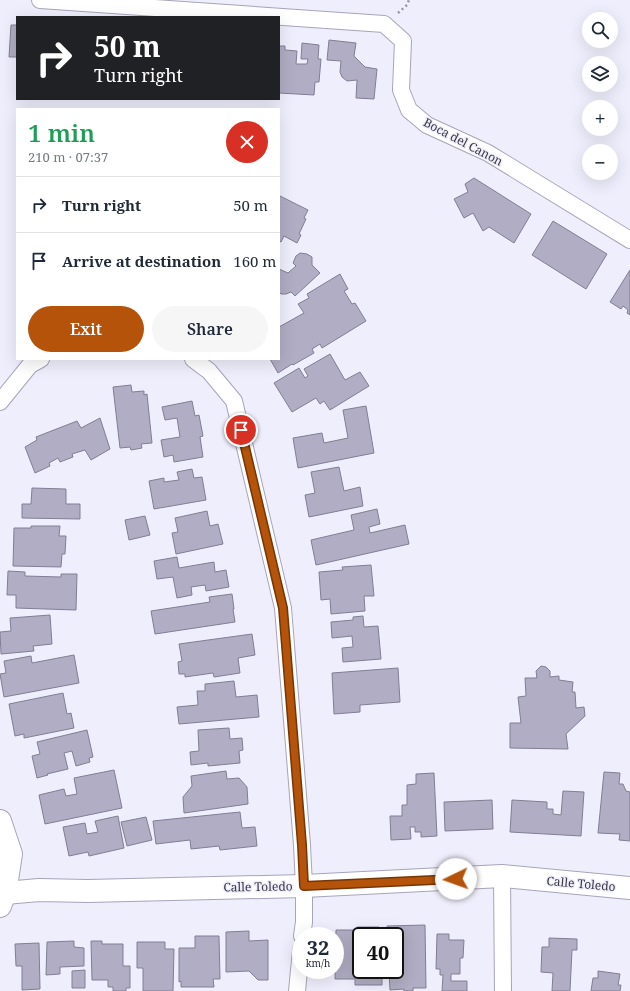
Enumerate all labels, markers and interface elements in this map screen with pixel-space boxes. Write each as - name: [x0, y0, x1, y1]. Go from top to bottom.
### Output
- map controls: [582, 12, 618, 180]
- button: search: [582, 12, 618, 48]
- text: 50 m: [94, 27, 161, 65]
- icon: right: [28, 32, 80, 84]
- button: layers: [582, 56, 618, 92]
- text: Turn right: [94, 63, 183, 87]
- button: +: [582, 100, 618, 136]
- street label: Boca del Canon: [421, 113, 506, 170]
- text: 1 min: [28, 116, 95, 149]
- button: close: [226, 121, 268, 163]
- button: −: [582, 144, 618, 180]
- text: 210 m · 07:37: [28, 148, 108, 166]
- icon: right: [28, 194, 50, 216]
- text: Turn right: [62, 195, 141, 215]
- text: 50 m: [233, 195, 268, 215]
- icon: arrive: [28, 250, 50, 272]
- text: Arrive at destination: [62, 251, 221, 271]
- text: 160 m: [233, 251, 277, 271]
- button: Exit: [28, 306, 144, 352]
- button: Share: [152, 306, 268, 352]
- pin: [224, 413, 258, 447]
- icon: arrive: [230, 419, 252, 441]
- position arrow: [435, 858, 477, 900]
- street label: Calle Toledo: [546, 872, 616, 895]
- street label: Calle Toledo: [223, 877, 293, 896]
- speed limit sign: 40: [352, 927, 404, 979]
- text: 32: [307, 934, 329, 961]
- text: km/h: [306, 956, 330, 970]

